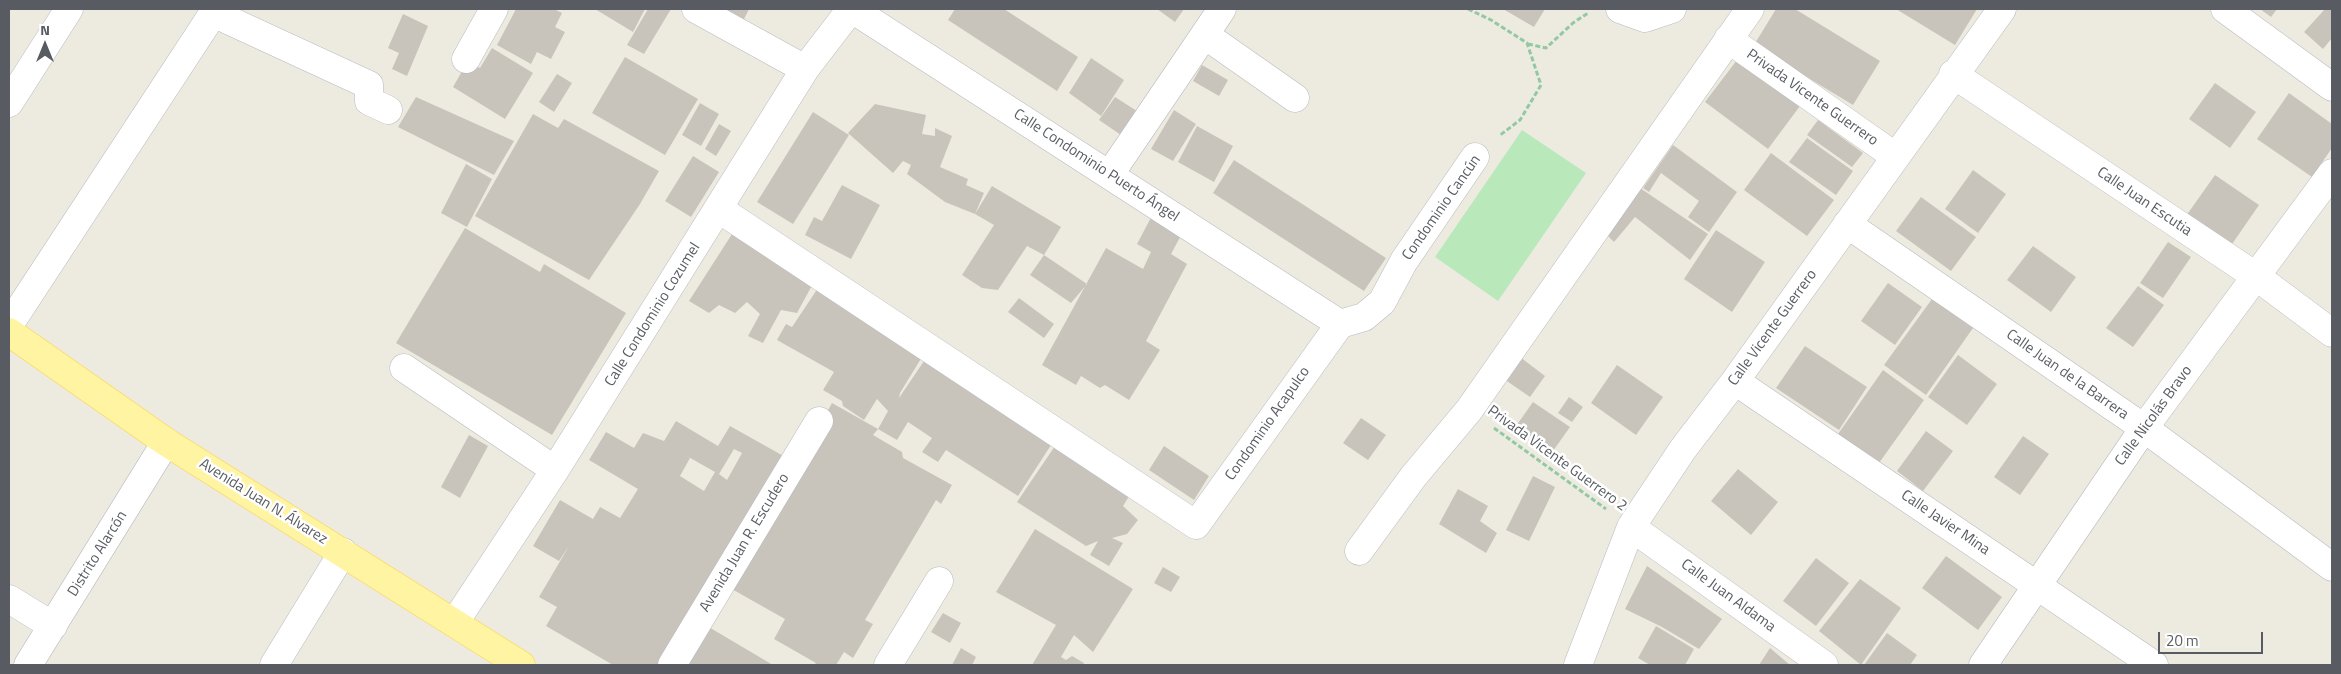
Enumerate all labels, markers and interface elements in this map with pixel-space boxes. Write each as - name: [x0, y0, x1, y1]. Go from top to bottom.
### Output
- text: N: [40, 19, 50, 40]
- north arrow: [20, 20, 70, 70]
- street label: Privada Vicente Guerrero: [1743, 46, 1881, 150]
- street label: Calle Condominio Puerto Ángel: [1010, 106, 1182, 226]
- street label: Condominio Cancún: [1399, 152, 1485, 264]
- street label: Calle Juan Escutia: [2093, 164, 2195, 240]
- street label: Calle Condominio Cozumel: [601, 240, 705, 390]
- street label: Calle Vicente Guerrero: [1725, 266, 1821, 390]
- street label: Calle Juan de la Barrera: [2002, 326, 2132, 424]
- street label: Calle Nicolás Bravo: [2112, 362, 2196, 470]
- street label: Condominio Acapulco: [1222, 364, 1314, 484]
- street label: Privada Vicente Guerrero 2: [1484, 402, 1630, 516]
- street label: Avenida Juan N. Álvarez: [196, 455, 330, 549]
- street label: Avenida Juan R. Escudero: [696, 470, 794, 616]
- street label: Calle Javier Mina: [1897, 487, 1993, 559]
- street label: Distrito Alarcón: [65, 508, 131, 600]
- street label: Calle Juan Aldama: [1677, 556, 1779, 636]
- scale bar: [2161, 622, 2266, 654]
- text: 20 m: [2166, 629, 2199, 652]

